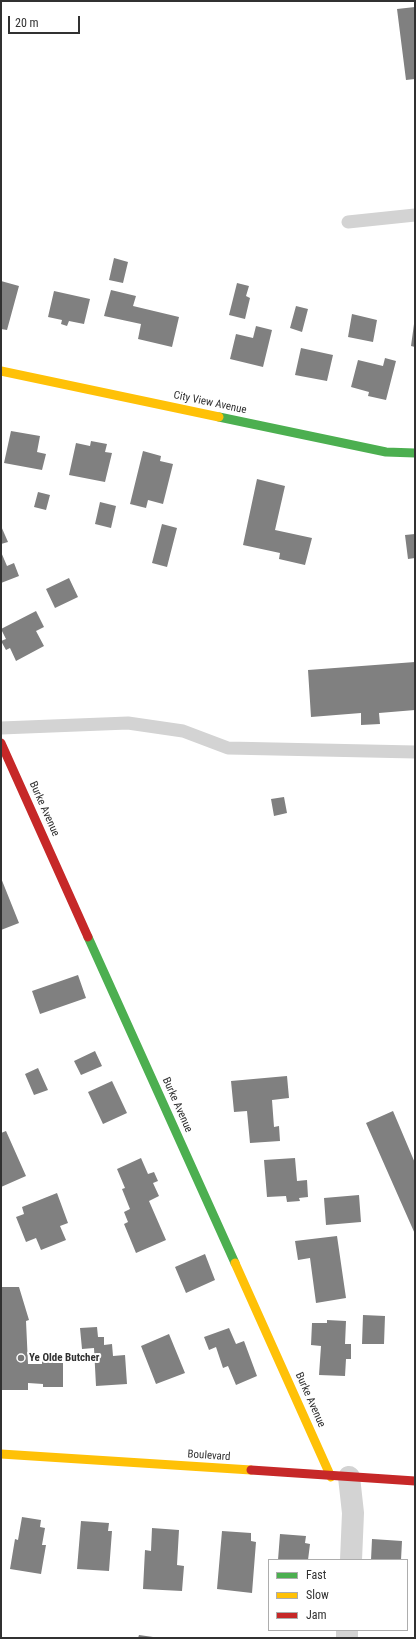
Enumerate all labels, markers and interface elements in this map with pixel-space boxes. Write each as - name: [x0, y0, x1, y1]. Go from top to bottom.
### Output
- scale bar: [10, 8, 82, 34]
- text: 20 m: [15, 16, 39, 30]
- street label: City View Avenue: [172, 389, 248, 417]
- street label: Burke Avenue: [26, 779, 62, 839]
- street label: Burke Avenue: [159, 1075, 195, 1135]
- place label: Ye Olde Butcher: [29, 1351, 99, 1365]
- marker: Ye Olde Butcher: [16, 1353, 26, 1363]
- street label: Burke Avenue: [292, 1370, 328, 1430]
- street label: Boulevard: [187, 1448, 231, 1464]
- legend: [268, 1559, 408, 1631]
- text: Fast: [306, 1568, 326, 1582]
- text: Slow: [306, 1588, 329, 1602]
- text: Jam: [306, 1608, 327, 1622]

